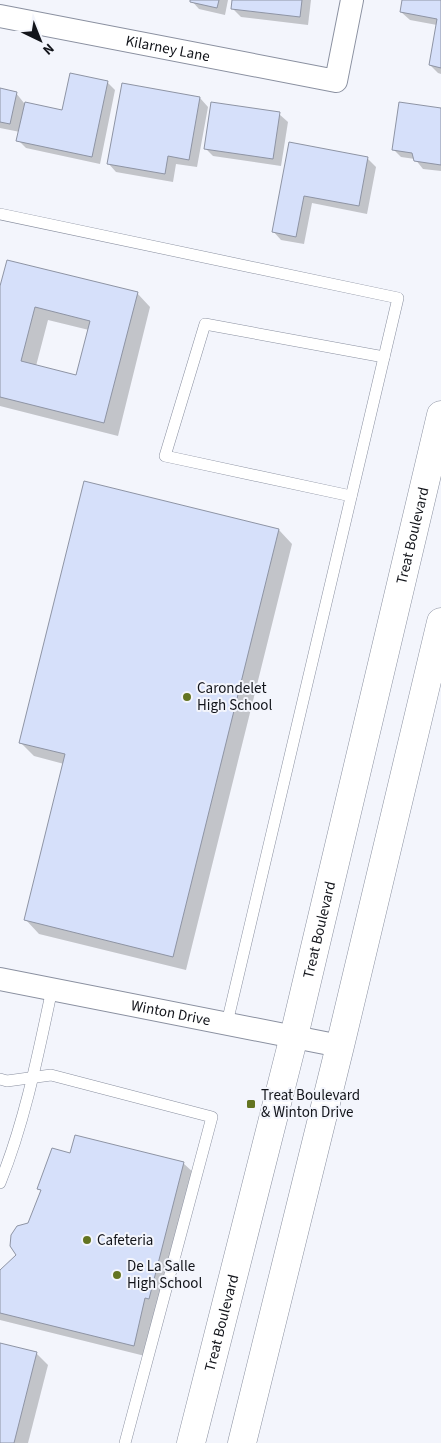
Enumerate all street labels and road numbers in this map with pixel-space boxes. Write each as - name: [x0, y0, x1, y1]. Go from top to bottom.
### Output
- street label: Kilarney Lane: [124, 30, 212, 67]
- street label: Treat Boulevard: [391, 485, 434, 586]
- street label: Treat Boulevard: [297, 879, 341, 980]
- street label: Winton Drive: [129, 995, 212, 1031]
- street label: Treat Boulevard: [199, 1272, 244, 1373]

